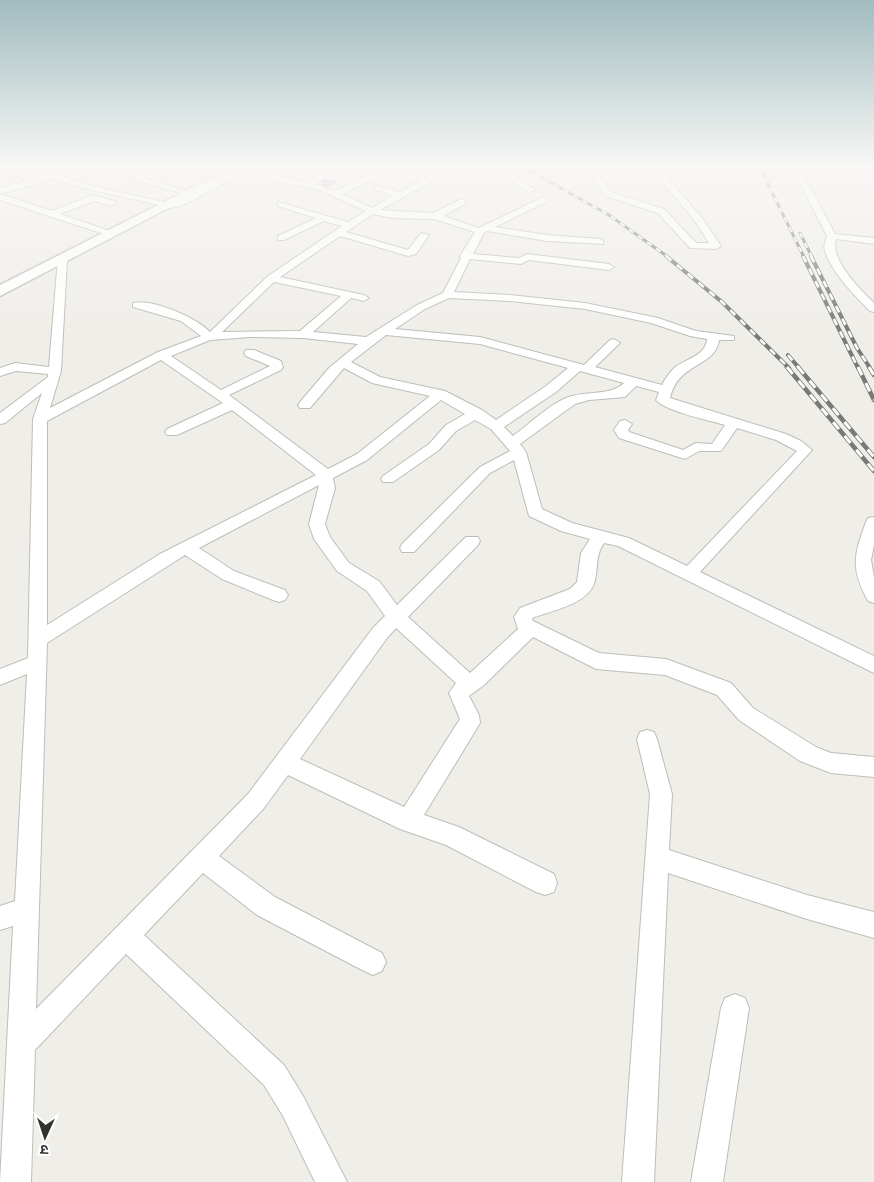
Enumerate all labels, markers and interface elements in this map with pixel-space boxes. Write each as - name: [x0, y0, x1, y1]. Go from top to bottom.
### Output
- north arrow: [20, 1112, 70, 1162]
- text: उ: [39, 1141, 49, 1159]

